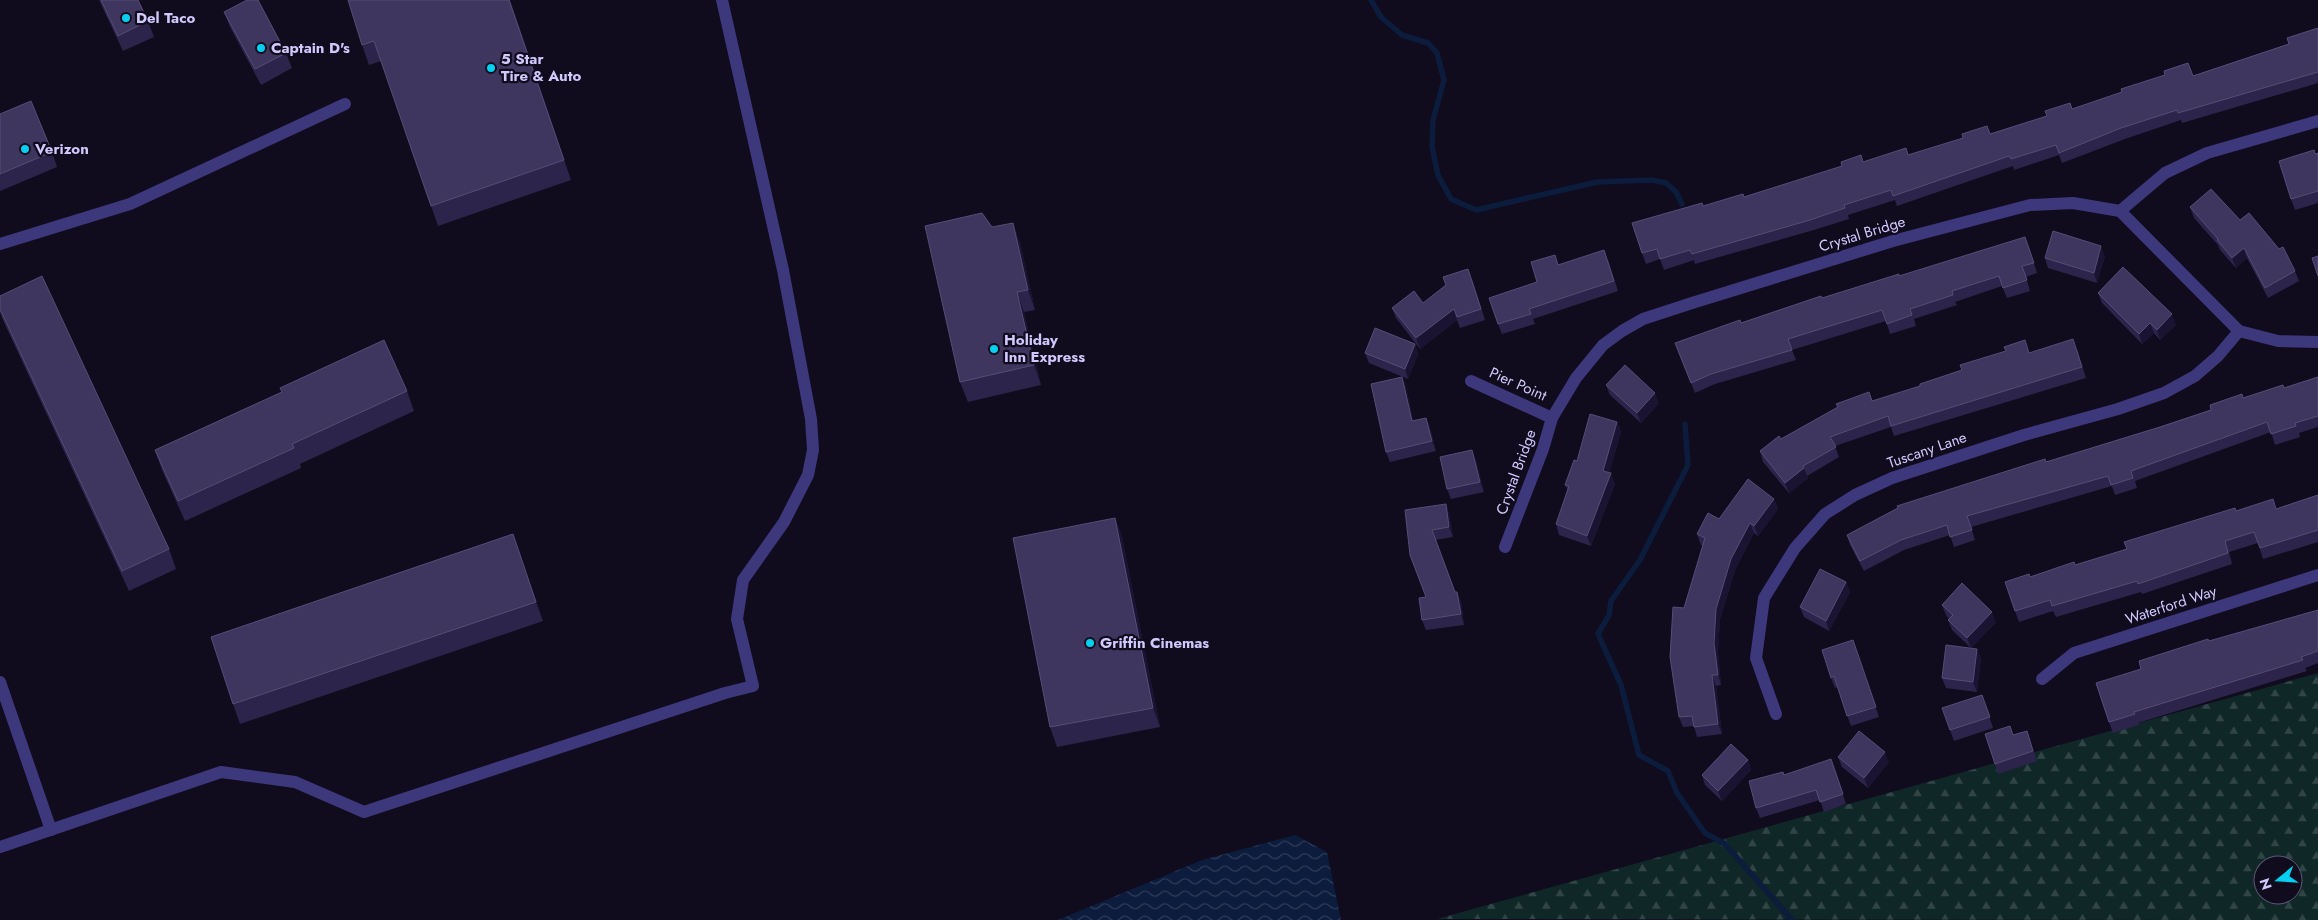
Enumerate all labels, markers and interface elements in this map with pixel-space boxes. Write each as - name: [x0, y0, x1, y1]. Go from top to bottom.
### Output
- place label: Del Taco: [136, 7, 196, 29]
- marker: Del Taco: [120, 12, 132, 24]
- place label: Captain D's: [271, 37, 350, 59]
- marker: Captain D's: [255, 42, 267, 54]
- place label: 5 Star Tire & Auto: [501, 48, 581, 87]
- marker: 5 Star Tire & Auto: [485, 62, 497, 74]
- place label: Verizon: [34, 138, 89, 160]
- marker: Verizon: [19, 143, 31, 155]
- street label: Crystal Bridge: [1816, 210, 1908, 258]
- place label: Holiday Inn Express: [1004, 329, 1085, 368]
- marker: Holiday Inn Express: [988, 343, 1000, 355]
- street label: Pier Point: [1486, 362, 1551, 407]
- street label: Crystal Bridge: [1490, 426, 1542, 518]
- street label: Tuscany Lane: [1884, 426, 1970, 474]
- street label: Waterford Way: [2123, 580, 2220, 630]
- place label: Griffin Cinemas: [1100, 632, 1209, 654]
- marker: Griffin Cinemas: [1084, 637, 1096, 649]
- north arrow: [2253, 855, 2303, 905]
- text: N: [2254, 876, 2277, 892]

